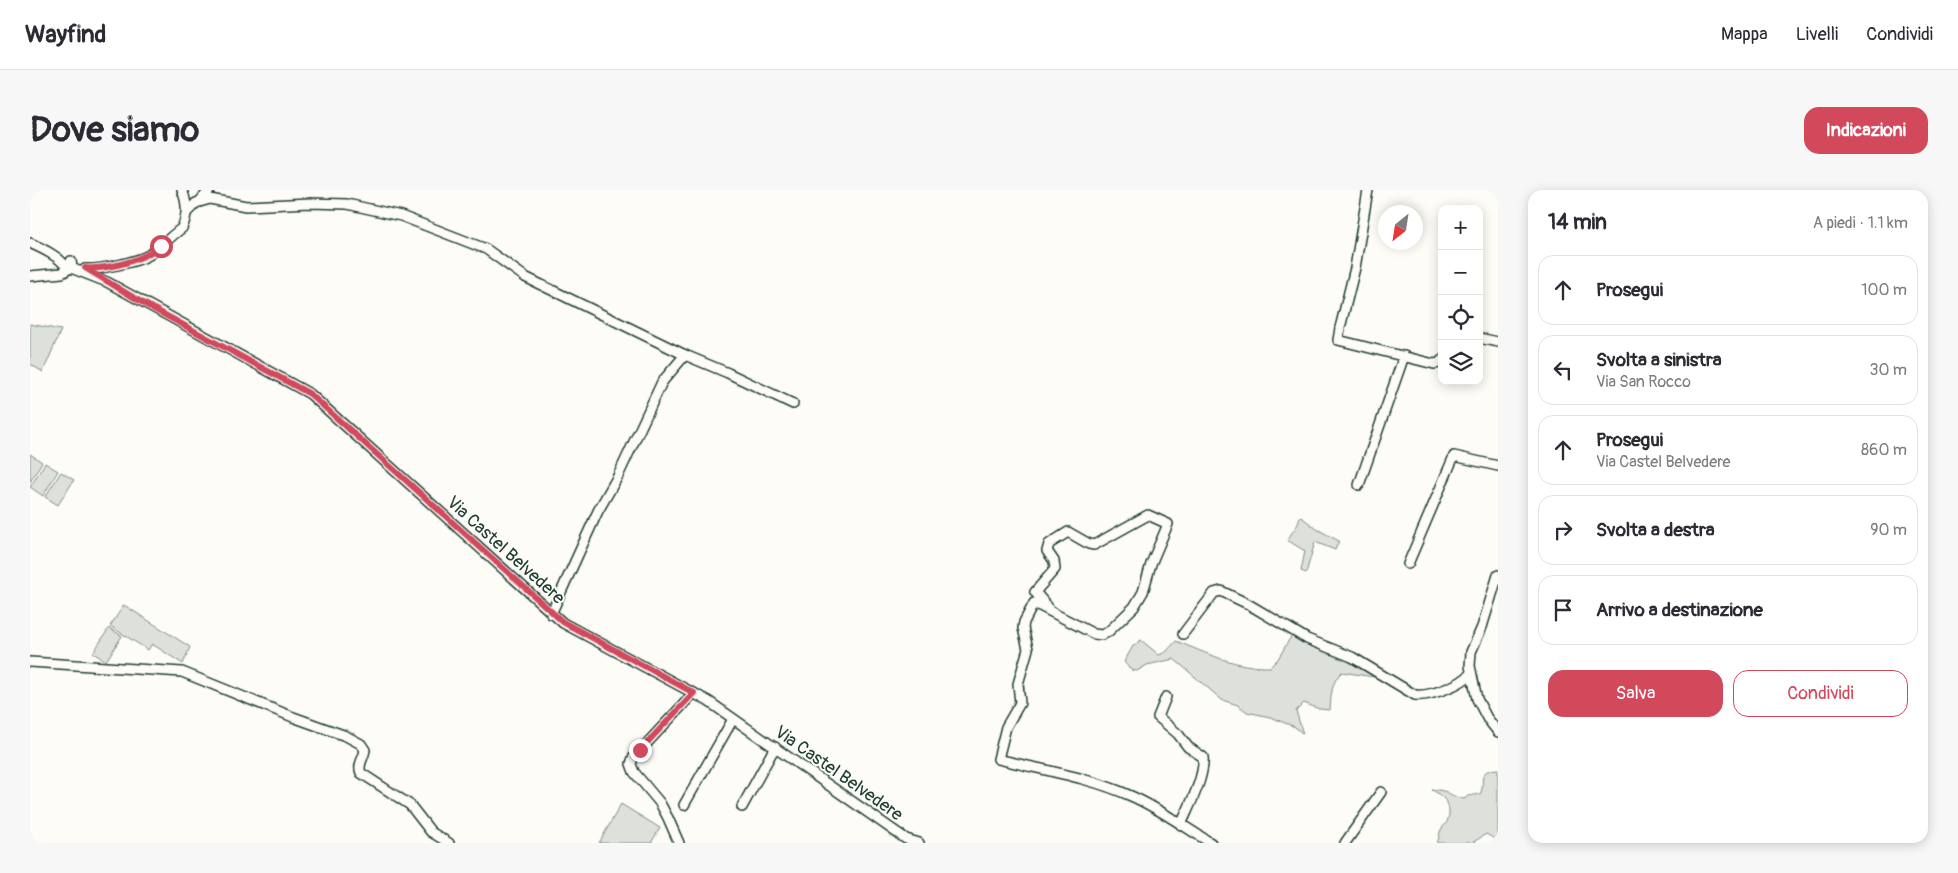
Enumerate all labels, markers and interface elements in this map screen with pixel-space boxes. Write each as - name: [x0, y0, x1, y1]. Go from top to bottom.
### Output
- text: Wayfind: [25, 20, 106, 49]
- text: Mappa: [1721, 23, 1768, 46]
- text: Livelli: [1796, 23, 1838, 46]
- text: Condividi: [1866, 23, 1933, 46]
- button: Indicazioni: [1804, 107, 1928, 154]
- text: Dove siamo: [30, 108, 199, 152]
- north arrow: [1378, 205, 1423, 250]
- map controls: [1438, 205, 1483, 385]
- button: +: [1438, 205, 1483, 250]
- text: 14 min: [1548, 209, 1607, 236]
- text: A piedi · 1.1 km: [1813, 213, 1908, 233]
- route start: [150, 235, 173, 258]
- button: −: [1438, 250, 1483, 295]
- icon: ahead: [1549, 276, 1577, 304]
- text: Prosegui: [1596, 278, 1663, 302]
- text: 100 m: [1861, 280, 1907, 300]
- button: locate: [1438, 295, 1483, 340]
- button: layers: [1438, 340, 1483, 385]
- text: Svolta a sinistra: [1596, 348, 1722, 372]
- icon: left: [1549, 356, 1577, 384]
- text: 30 m: [1869, 360, 1907, 380]
- text: Via San Rocco: [1596, 372, 1691, 392]
- text: Prosegui: [1596, 428, 1663, 452]
- icon: ahead: [1549, 436, 1577, 464]
- text: 860 m: [1861, 440, 1907, 460]
- text: Via Castel Belvedere: [1596, 452, 1730, 472]
- street label: Via Castel Belvedere: [442, 491, 570, 610]
- icon: right: [1549, 516, 1577, 544]
- text: Svolta a destra: [1596, 518, 1715, 542]
- text: 90 m: [1870, 520, 1907, 540]
- icon: arrive: [1549, 596, 1577, 624]
- text: Arrivo a destinazione: [1596, 598, 1763, 622]
- button: Salva: [1548, 670, 1723, 717]
- button: Condividi: [1733, 670, 1908, 717]
- street label: Via Castel Belvedere: [770, 721, 907, 826]
- route end: [629, 739, 652, 762]

